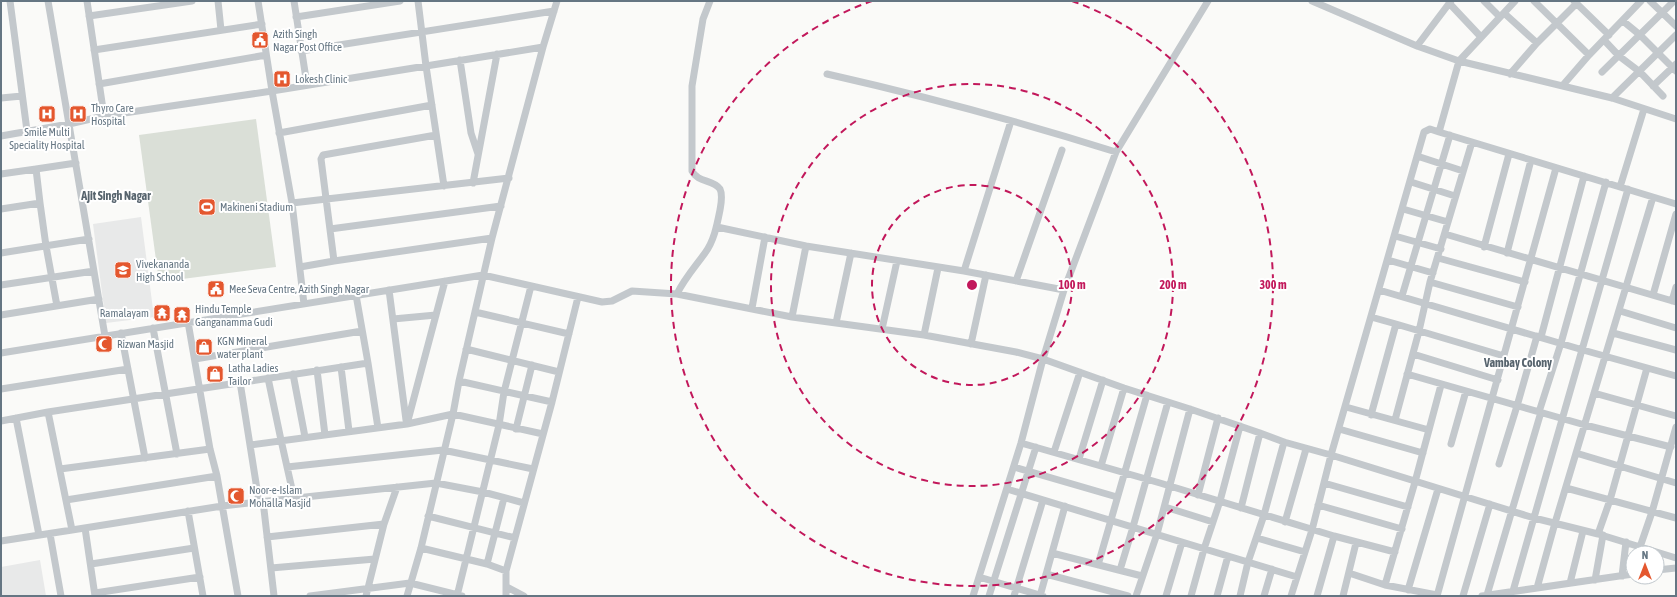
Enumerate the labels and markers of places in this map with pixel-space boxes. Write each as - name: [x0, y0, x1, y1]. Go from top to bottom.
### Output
- place label: Azith Singh Nagar Post Office: [273, 28, 342, 53]
- public building icon: Azith Singh Nagar Post Office: [250, 30, 270, 50]
- hospital icon: Lokesh Clinic: [272, 69, 292, 89]
- place label: Lokesh Clinic: [295, 73, 348, 85]
- place label: Thyro Care Hospital: [91, 102, 134, 127]
- hospital icon: Smile Multi Speciality Hospital: [37, 104, 57, 124]
- hospital icon: Thyro Care Hospital: [68, 104, 88, 124]
- place label: Smile Multi Speciality Hospital: [9, 126, 85, 151]
- sports icon: Makineni Stadium: [197, 197, 217, 217]
- place label: Makineni Stadium: [220, 201, 293, 213]
- place label: Vivekananda High School: [136, 258, 189, 283]
- school or university icon: Vivekananda High School: [113, 260, 133, 280]
- centre of rings: [965, 278, 979, 292]
- public building icon: Mee Seva Centre, Azith Singh Nagar: [206, 279, 226, 299]
- place label: Mee Seva Centre, Azith Singh Nagar: [229, 283, 370, 295]
- temple icon: Ramalayam: [152, 303, 172, 323]
- place label: Hindu Temple Ganganamma Gudi: [195, 303, 273, 328]
- temple icon: Hindu Temple Ganganamma Gudi: [172, 305, 192, 325]
- place label: Ramalayam: [100, 307, 149, 319]
- mosque icon: Rizwan Masjid: [94, 334, 114, 354]
- place label: KGN Mineral water plant: [217, 335, 267, 360]
- shop icon: KGN Mineral water plant: [194, 337, 214, 357]
- place label: Rizwan Masjid: [117, 338, 174, 350]
- place label: Latha Ladies Tailor: [228, 362, 279, 387]
- shop icon: Latha Ladies Tailor: [205, 364, 225, 384]
- place label: Noor-e-Islam Mohalla Masjid: [249, 484, 311, 509]
- mosque icon: Noor-e-Islam Mohalla Masjid: [226, 486, 246, 506]

